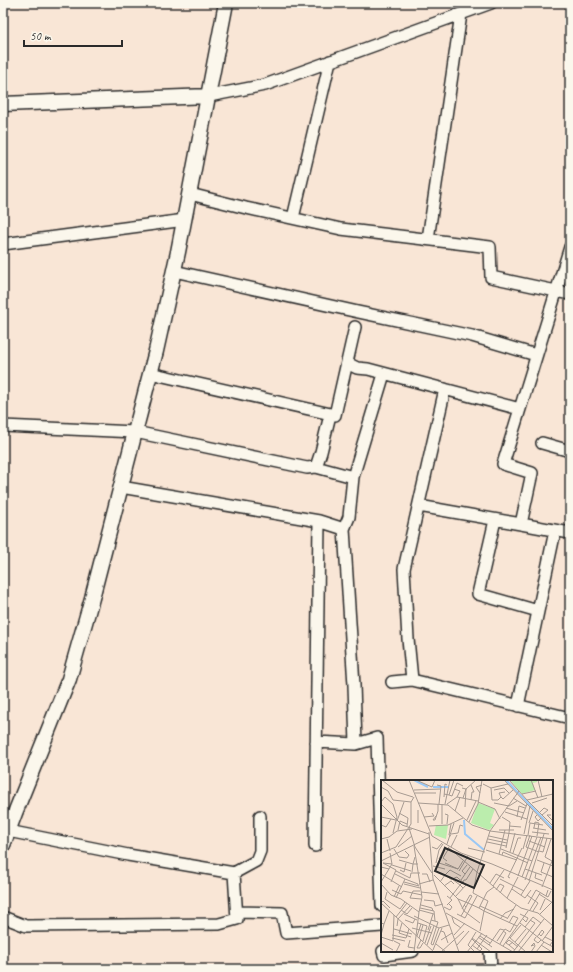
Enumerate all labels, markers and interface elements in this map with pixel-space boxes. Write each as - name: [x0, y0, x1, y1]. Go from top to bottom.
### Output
- scale bar: [24, 22, 122, 48]
- text: 50 m: [30, 28, 52, 44]
- inset map: [381, 780, 553, 952]

